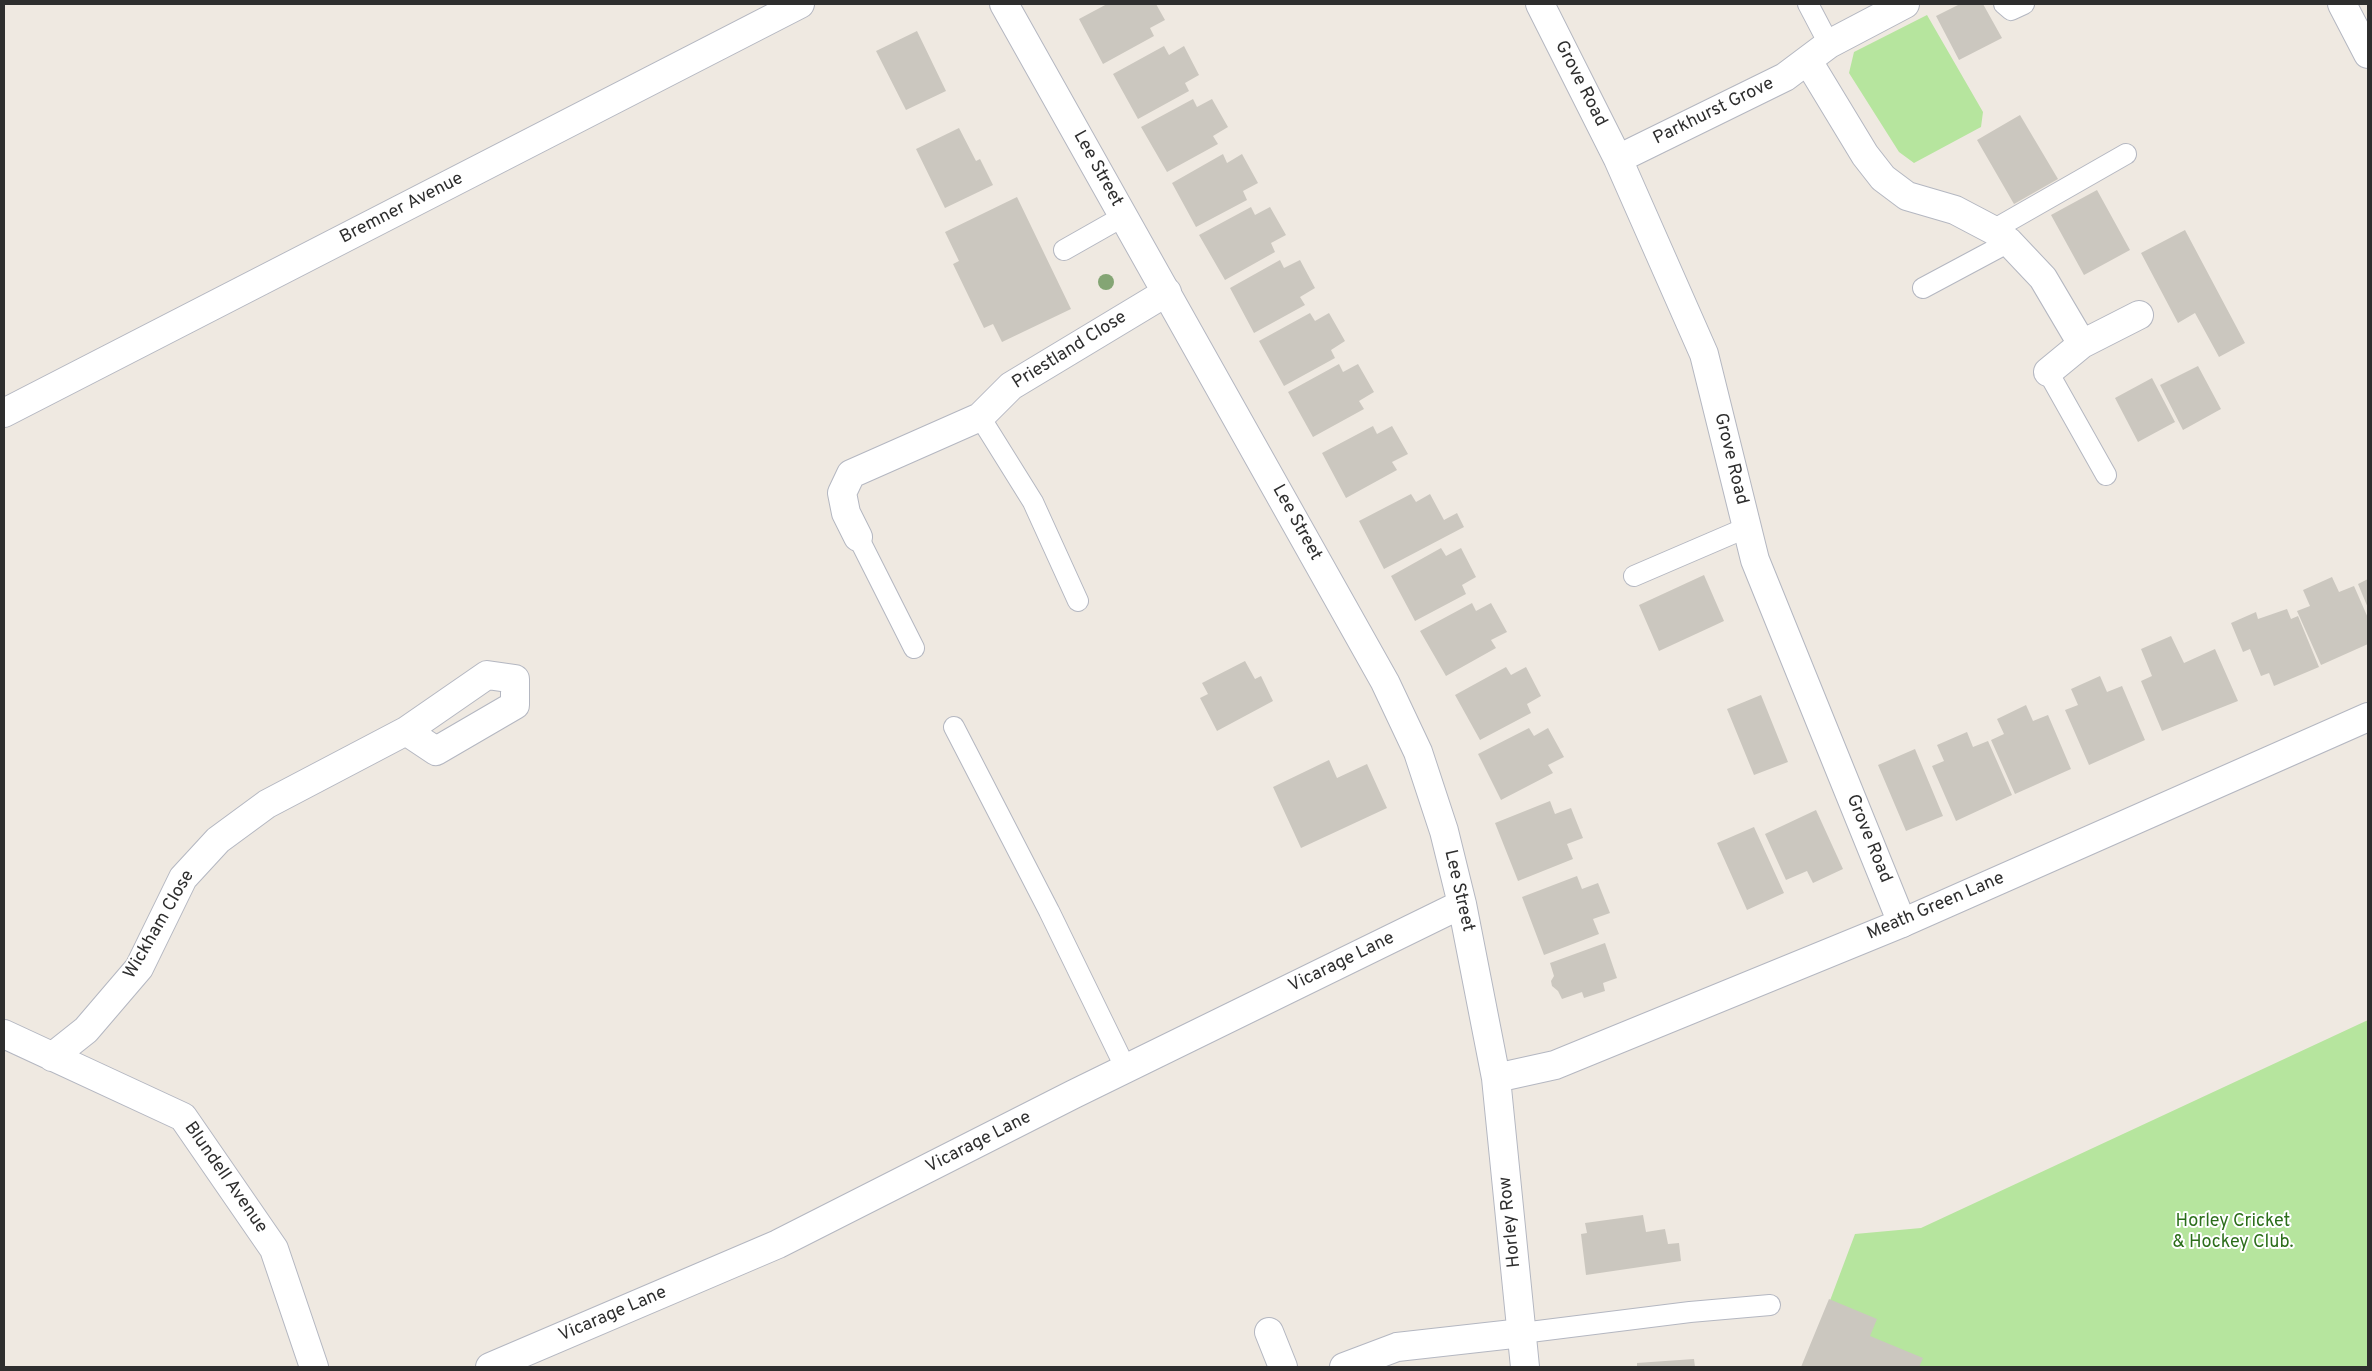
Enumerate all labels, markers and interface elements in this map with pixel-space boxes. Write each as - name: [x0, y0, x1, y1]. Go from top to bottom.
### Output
- street label: Grove Road: [1549, 37, 1611, 131]
- street label: Parkhurst Grove: [1650, 73, 1778, 151]
- street label: Lee Street: [1067, 127, 1127, 211]
- street label: Bremner Avenue: [337, 169, 467, 249]
- street label: Priestland Close: [1009, 307, 1131, 395]
- street label: Grove Road: [1708, 411, 1752, 507]
- street label: Lee Street: [1266, 481, 1326, 565]
- street label: Grove Road: [1840, 792, 1896, 886]
- street label: Lee Street: [1438, 848, 1478, 934]
- street label: Wickham Close: [120, 867, 200, 983]
- street label: Meath Green Lane: [1864, 868, 2008, 946]
- street label: Vicarage Lane: [1286, 928, 1398, 998]
- street label: Vicarage Lane: [923, 1107, 1035, 1179]
- street label: Blundell Avenue: [179, 1118, 271, 1238]
- street label: Horley Row: [1495, 1175, 1527, 1269]
- park label: Horley Cricket & Hockey Club.: [2172, 1211, 2294, 1254]
- street label: Vicarage Lane: [556, 1283, 670, 1347]

